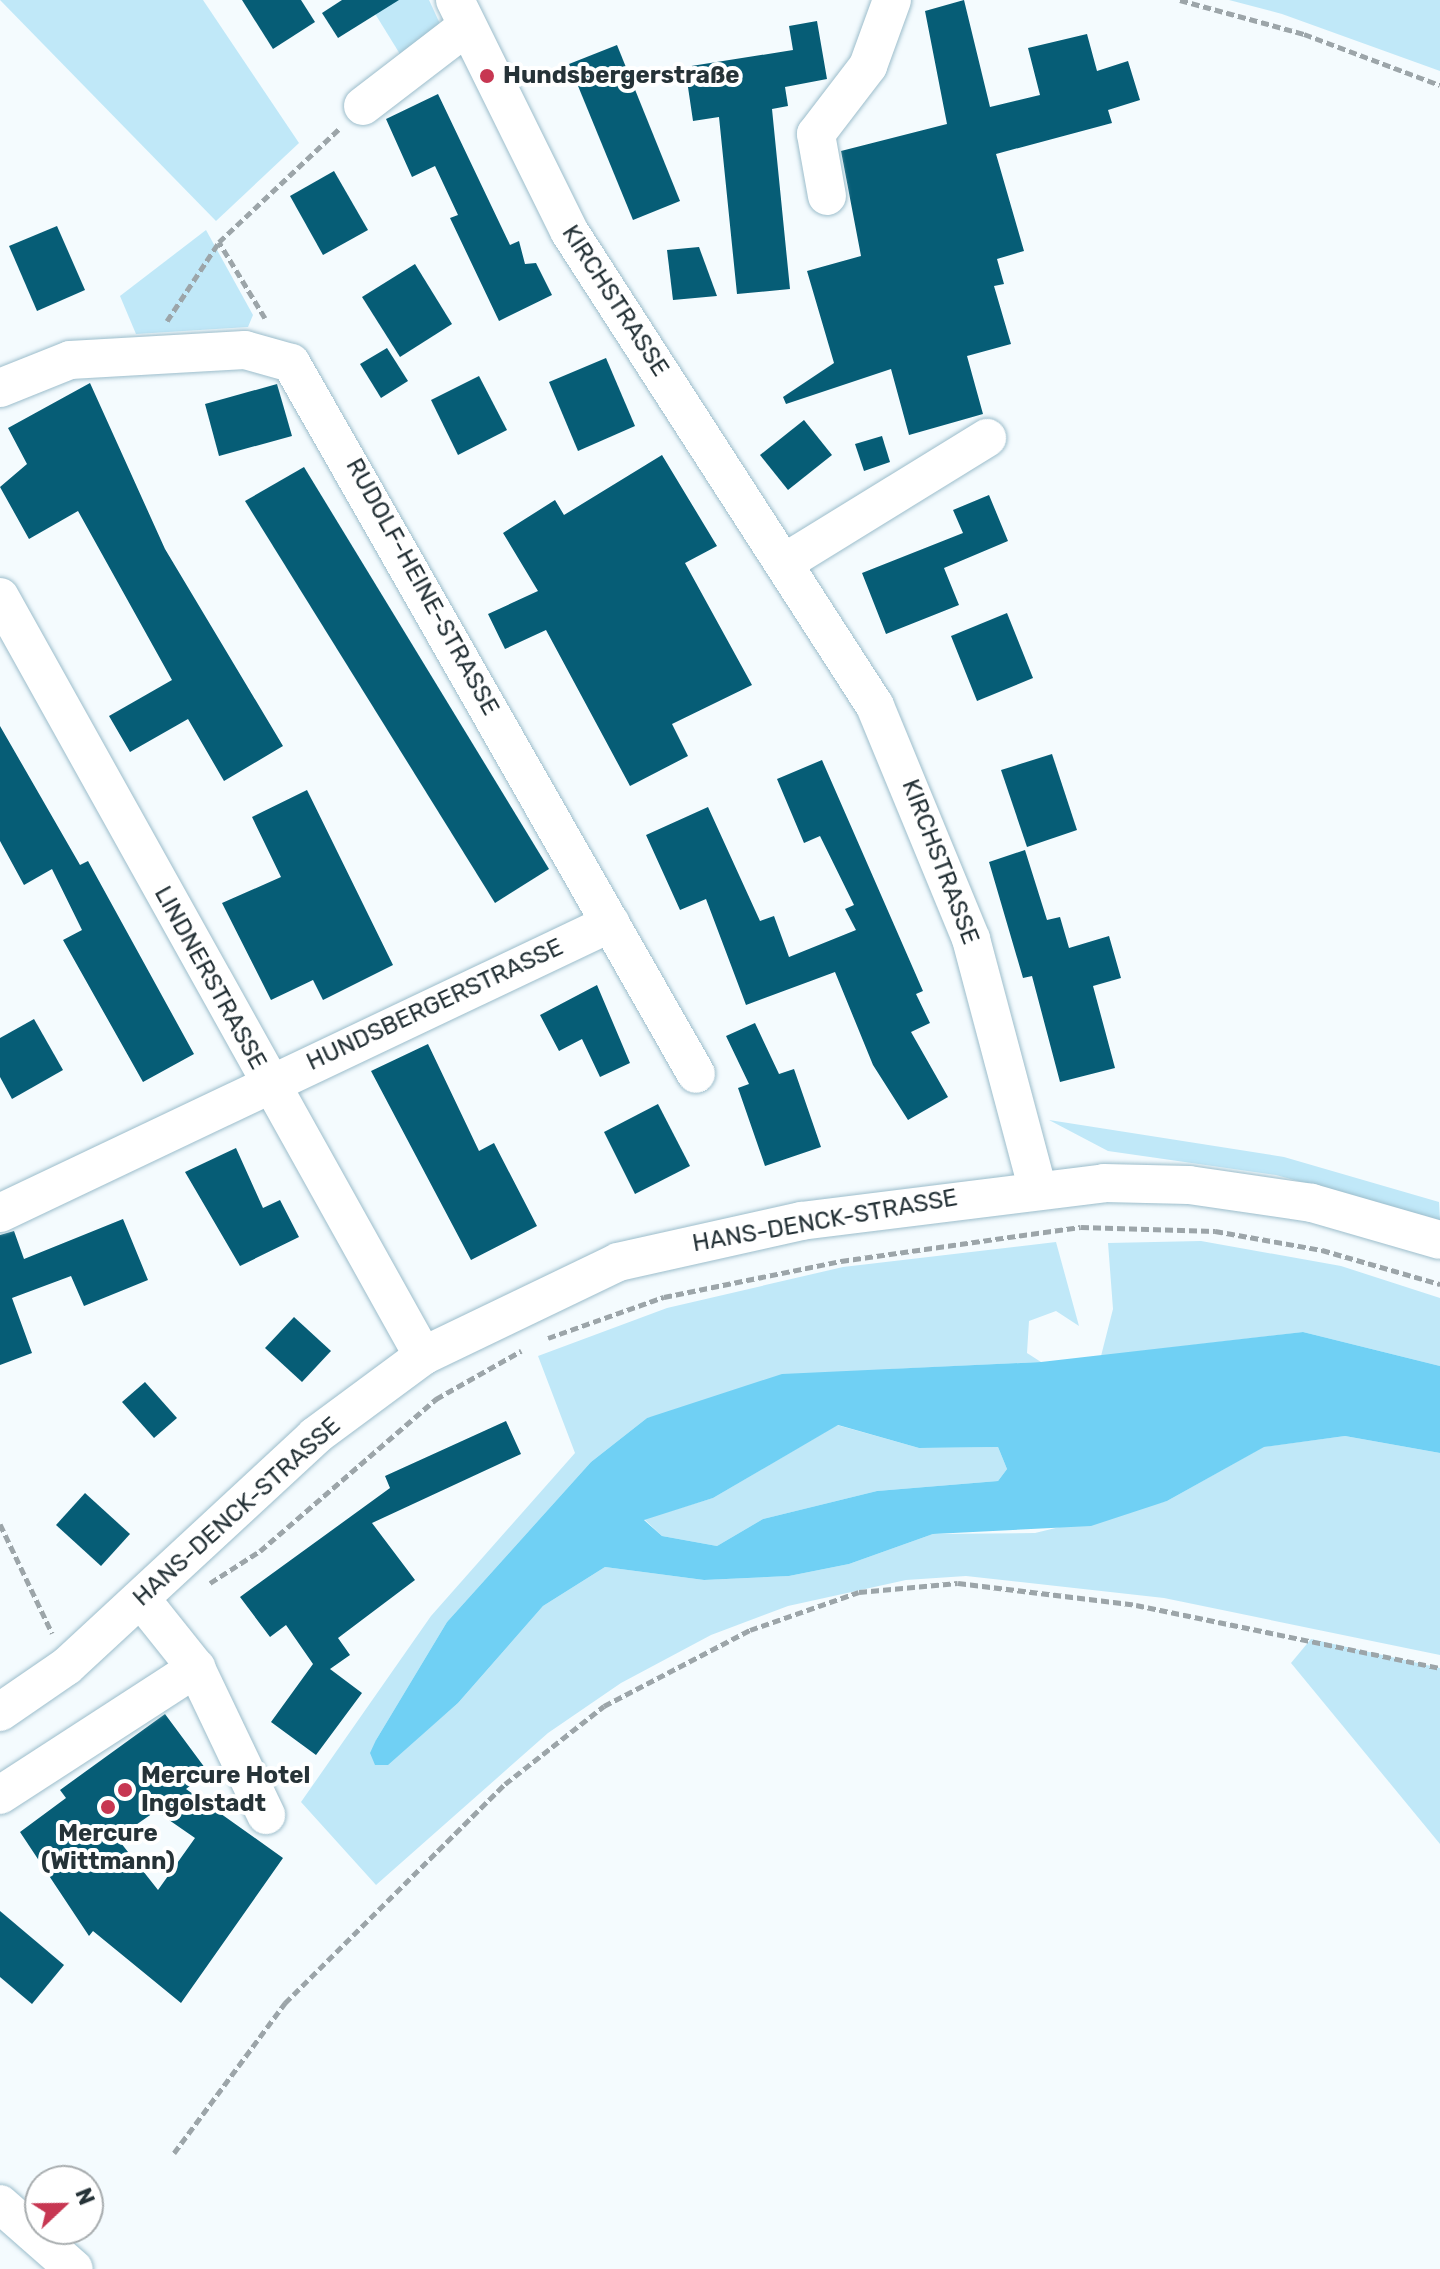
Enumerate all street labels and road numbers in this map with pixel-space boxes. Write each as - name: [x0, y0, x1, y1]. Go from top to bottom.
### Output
- street label: KIRCHSTRASSE: [555, 220, 675, 382]
- street label: RUDOLF-HEINE-STRASSE: [339, 454, 505, 720]
- street label: KIRCHSTRASSE: [895, 775, 985, 949]
- street label: LINDNERSTRASSE: [148, 881, 272, 1075]
- street label: HUNDSBERGERSTRASSE: [302, 933, 568, 1077]
- street label: HANS-DENCK-STRASSE: [690, 1183, 960, 1259]
- street label: HANS-DENCK-STRASSE: [128, 1411, 346, 1613]

